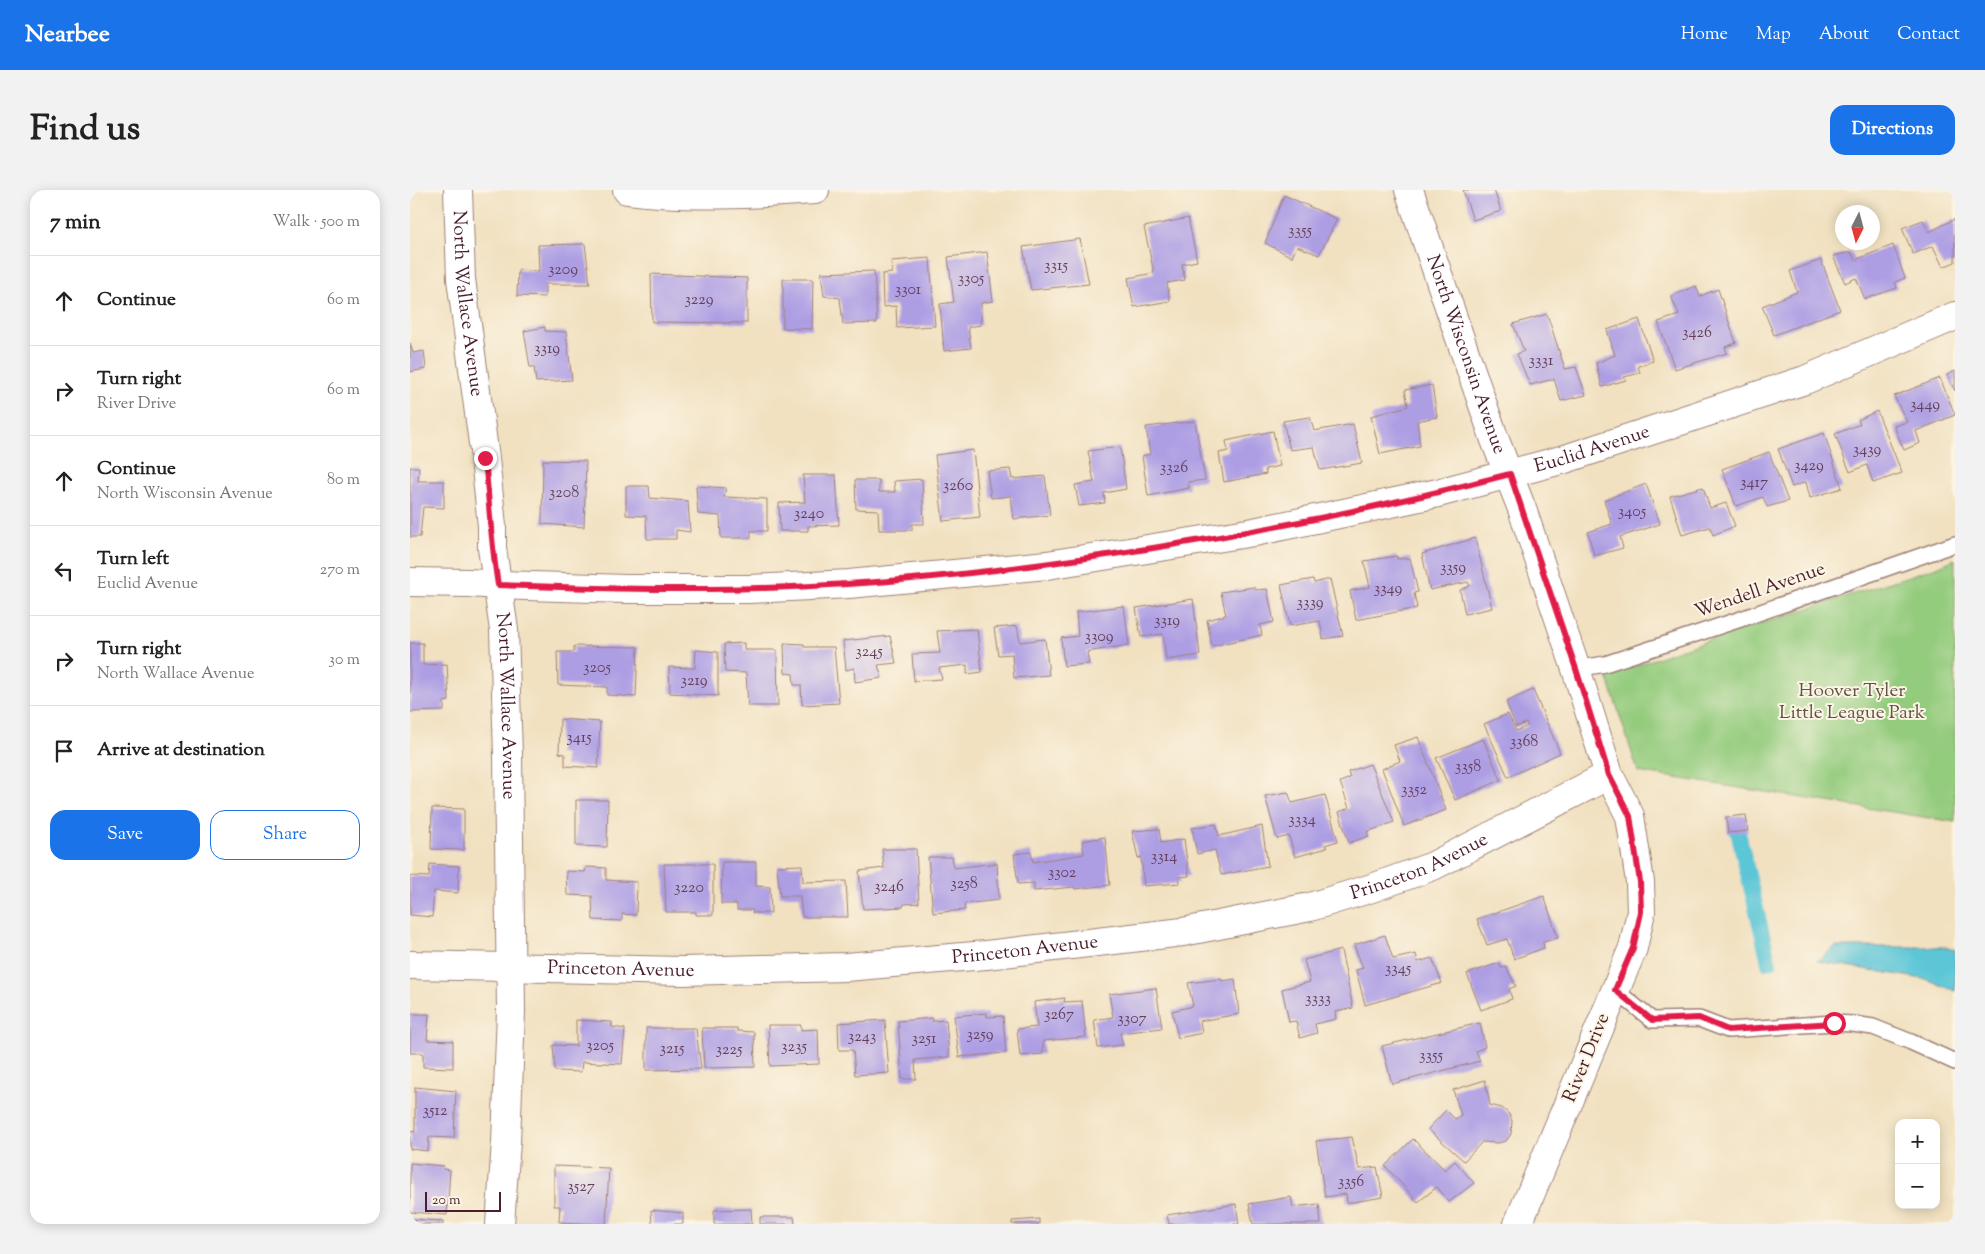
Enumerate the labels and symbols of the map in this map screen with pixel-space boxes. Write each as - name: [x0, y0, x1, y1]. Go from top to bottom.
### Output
- north arrow: [1835, 205, 1880, 250]
- street label: North Wallace Avenue: [445, 210, 490, 398]
- house number: 3355: [1288, 220, 1313, 243]
- street label: North Wisconsin Avenue: [1419, 251, 1513, 458]
- house number: 3315: [1044, 255, 1068, 278]
- house number: 3209: [548, 259, 578, 282]
- house number: 3305: [958, 268, 985, 291]
- house number: 3301: [895, 279, 922, 302]
- house number: 3229: [684, 289, 714, 312]
- house number: 3426: [1682, 322, 1712, 345]
- house number: 3319: [534, 338, 560, 361]
- house number: 3331: [1529, 350, 1554, 373]
- house number: 3449: [1910, 394, 1940, 417]
- street label: Euclid Avenue: [1531, 418, 1654, 480]
- house number: 3439: [1853, 439, 1882, 462]
- route end: [474, 447, 497, 470]
- house number: 3429: [1794, 455, 1824, 478]
- house number: 3326: [1160, 457, 1188, 480]
- house number: 3417: [1740, 472, 1768, 495]
- house number: 3260: [943, 475, 973, 498]
- house number: 3208: [549, 482, 579, 505]
- house number: 3405: [1618, 501, 1647, 524]
- house number: 3240: [794, 503, 824, 526]
- street label: Wendell Avenue: [1691, 556, 1829, 626]
- house number: 3359: [1440, 557, 1466, 580]
- house number: 3349: [1374, 578, 1403, 601]
- house number: 3339: [1296, 592, 1324, 615]
- house number: 3319: [1154, 610, 1180, 633]
- street label: North Wallace Avenue: [488, 611, 522, 800]
- house number: 3309: [1084, 626, 1114, 649]
- house number: 3245: [855, 641, 883, 664]
- house number: 3205: [583, 657, 611, 680]
- house number: 3219: [680, 670, 708, 693]
- park label: Hoover Tyler Little League Park: [1779, 678, 1926, 727]
- house number: 3415: [566, 727, 592, 750]
- house number: 3368: [1510, 731, 1538, 754]
- house number: 3358: [1455, 756, 1481, 779]
- house number: 3352: [1401, 779, 1427, 802]
- house number: 3334: [1288, 809, 1316, 832]
- street label: Princeton Avenue: [1347, 826, 1493, 907]
- house number: 3314: [1151, 846, 1177, 869]
- house number: 3302: [1048, 862, 1077, 885]
- house number: 3258: [950, 873, 978, 896]
- house number: 3246: [874, 876, 904, 899]
- house number: 3220: [674, 877, 704, 900]
- street label: Princeton Avenue: [951, 928, 1100, 971]
- street label: Princeton Avenue: [547, 955, 695, 985]
- house number: 3345: [1385, 958, 1412, 981]
- house number: 3333: [1305, 988, 1331, 1011]
- house number: 3267: [1044, 1004, 1074, 1027]
- house number: 3307: [1117, 1008, 1147, 1031]
- street label: River Drive: [1557, 1009, 1617, 1107]
- route start: [1823, 1012, 1846, 1035]
- house number: 3259: [966, 1024, 994, 1047]
- house number: 3243: [848, 1026, 876, 1049]
- house number: 3251: [912, 1028, 937, 1051]
- house number: 3205: [586, 1035, 614, 1058]
- house number: 3235: [781, 1036, 807, 1059]
- house number: 3215: [660, 1038, 685, 1061]
- house number: 3225: [716, 1039, 743, 1062]
- house number: 3355: [1419, 1045, 1444, 1068]
- house number: 3512: [423, 1100, 448, 1123]
- house number: 3356: [1338, 1171, 1364, 1194]
- house number: 3527: [567, 1176, 595, 1199]
- scale bar: [425, 1189, 501, 1212]

